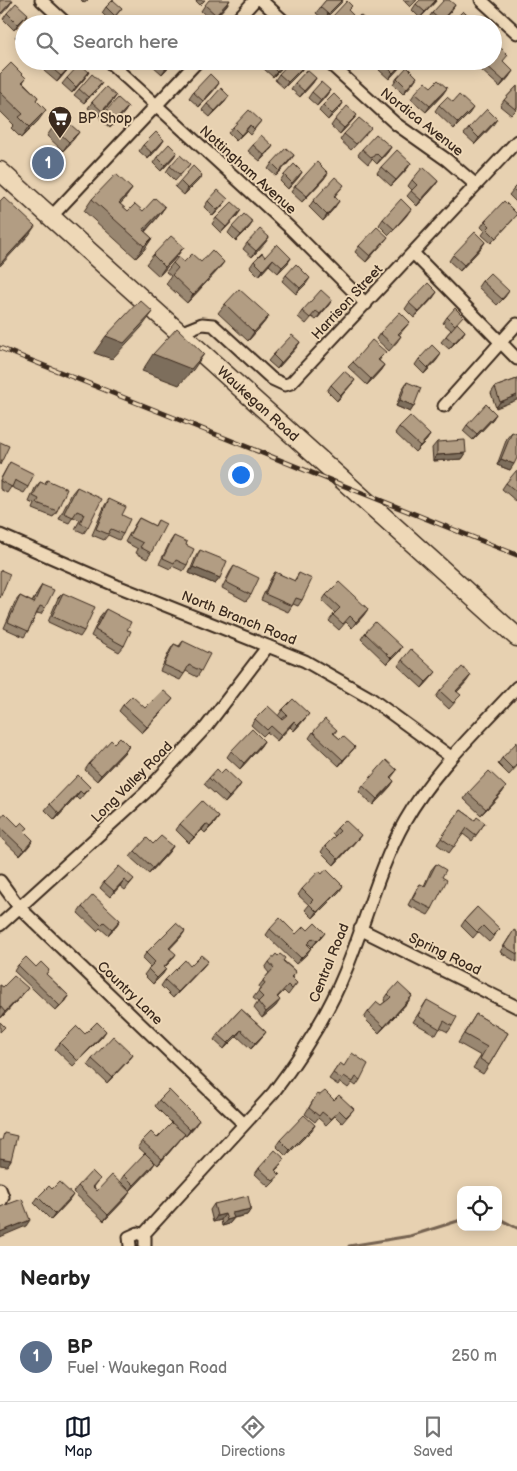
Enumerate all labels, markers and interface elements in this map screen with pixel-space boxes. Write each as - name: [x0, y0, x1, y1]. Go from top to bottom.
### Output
- search box: [15, 15, 502, 70]
- icon: search: [33, 29, 61, 57]
- text: Search here: [73, 31, 178, 54]
- street label: Nordica Avenue: [377, 84, 467, 160]
- supermarket icon: BP Shop: [47, 105, 73, 139]
- place label: BP Shop: [78, 110, 132, 127]
- street label: Nottingham Avenue: [196, 122, 300, 218]
- pin: 1: [32, 144, 64, 182]
- street label: Harrison Street: [308, 260, 387, 343]
- street label: Waukegan Road: [214, 363, 302, 445]
- your location: [228, 462, 254, 488]
- street label: North Branch Road: [179, 587, 299, 649]
- street label: Long Valley Road: [88, 738, 176, 826]
- street label: Central Road: [305, 921, 353, 1005]
- street label: Spring Road: [406, 929, 484, 979]
- street label: Country Lane: [94, 958, 166, 1028]
- map controls: [457, 1186, 502, 1231]
- button: locate: [457, 1186, 502, 1231]
- text: Nearby: [20, 1266, 90, 1291]
- text: BP: [67, 1336, 92, 1359]
- text: 1: [33, 1347, 39, 1366]
- text: 250 m: [451, 1347, 497, 1366]
- text: Fuel · Waukegan Road: [67, 1359, 227, 1378]
- tab: Map: [64, 1413, 92, 1460]
- tab: Directions: [221, 1413, 285, 1460]
- tab: Saved: [413, 1413, 453, 1460]

